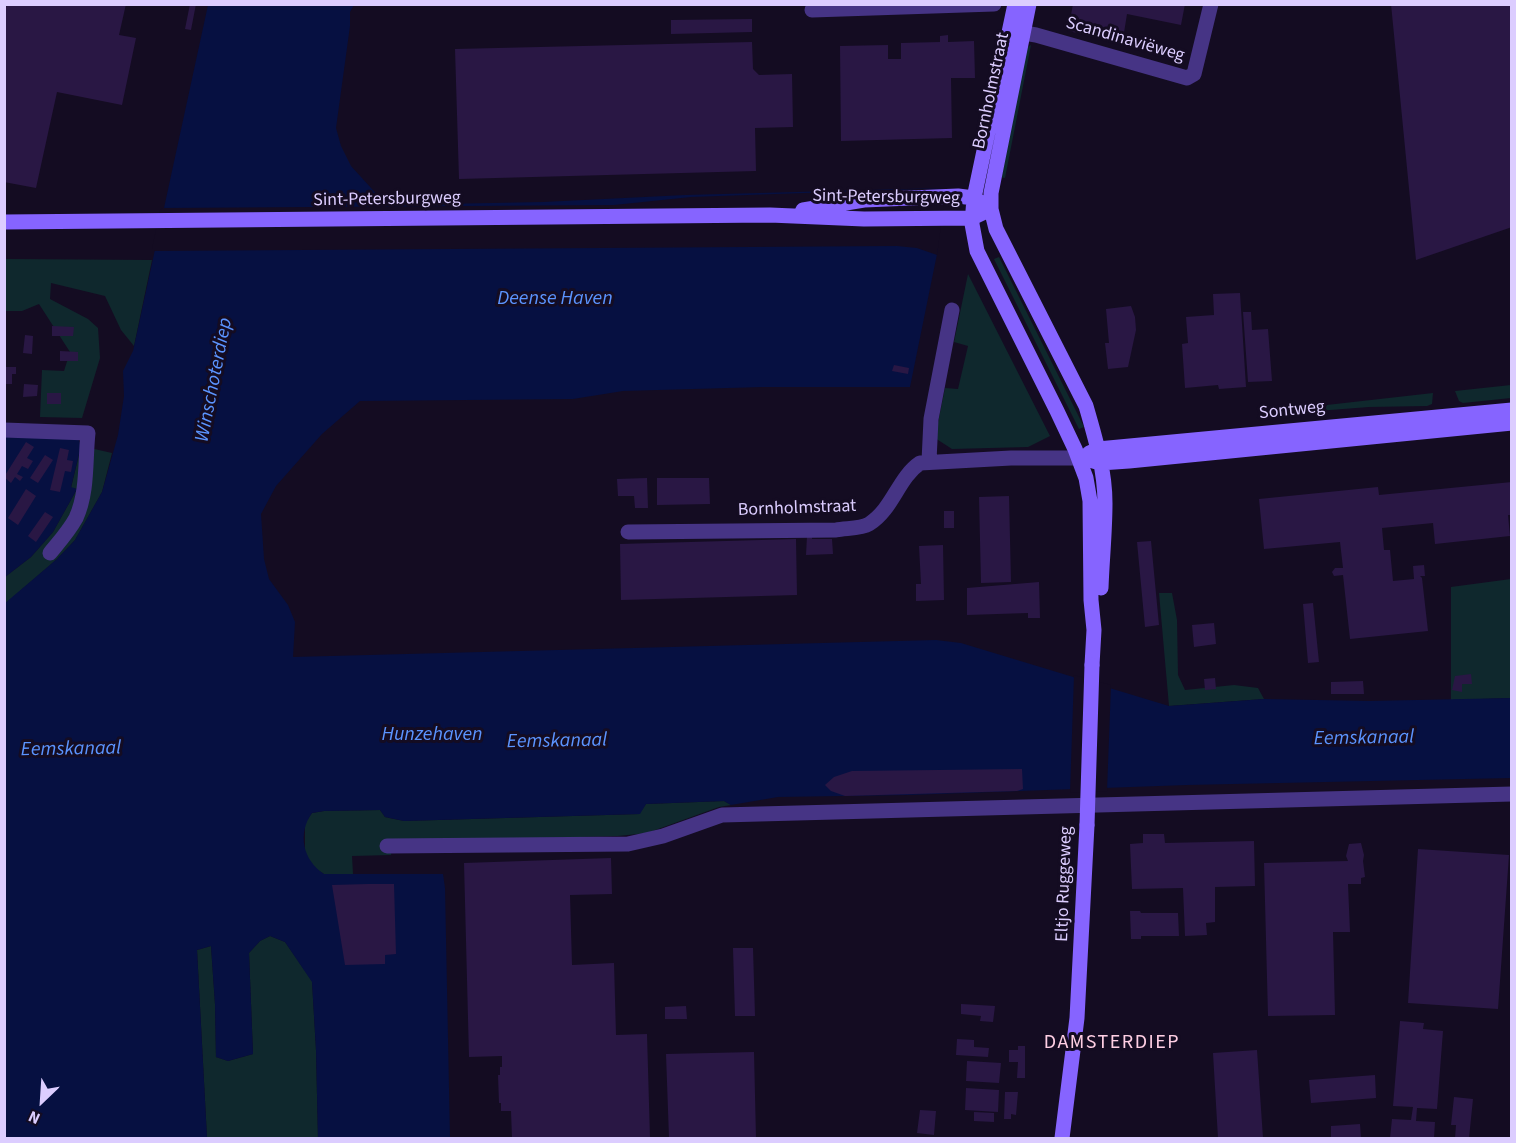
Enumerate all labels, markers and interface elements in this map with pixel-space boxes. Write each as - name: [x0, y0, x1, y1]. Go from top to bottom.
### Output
- street label: Scandinaviëweg: [1063, 13, 1187, 67]
- street label: Bornholmstraat: [969, 31, 1015, 151]
- street label: Sint-Petersburgweg: [812, 186, 960, 210]
- street label: Sint-Petersburgweg: [313, 188, 461, 212]
- water label: Deense Haven: [497, 288, 613, 312]
- water label: Winschoterdiep: [191, 316, 239, 444]
- street label: Sontweg: [1258, 397, 1326, 425]
- street label: Bornholmstraat: [737, 496, 857, 522]
- water label: Hunzehaven: [381, 724, 483, 748]
- water label: Eemskanaal: [1314, 726, 1414, 752]
- water label: Eemskanaal: [507, 729, 607, 755]
- water label: Eemskanaal: [21, 737, 121, 763]
- street label: Eltjo Ruggeweg: [1052, 826, 1078, 942]
- district label: DAMSTERDIEP: [1044, 1032, 1180, 1056]
- north arrow: [12, 1071, 72, 1131]
- text: N: [25, 1105, 44, 1130]

